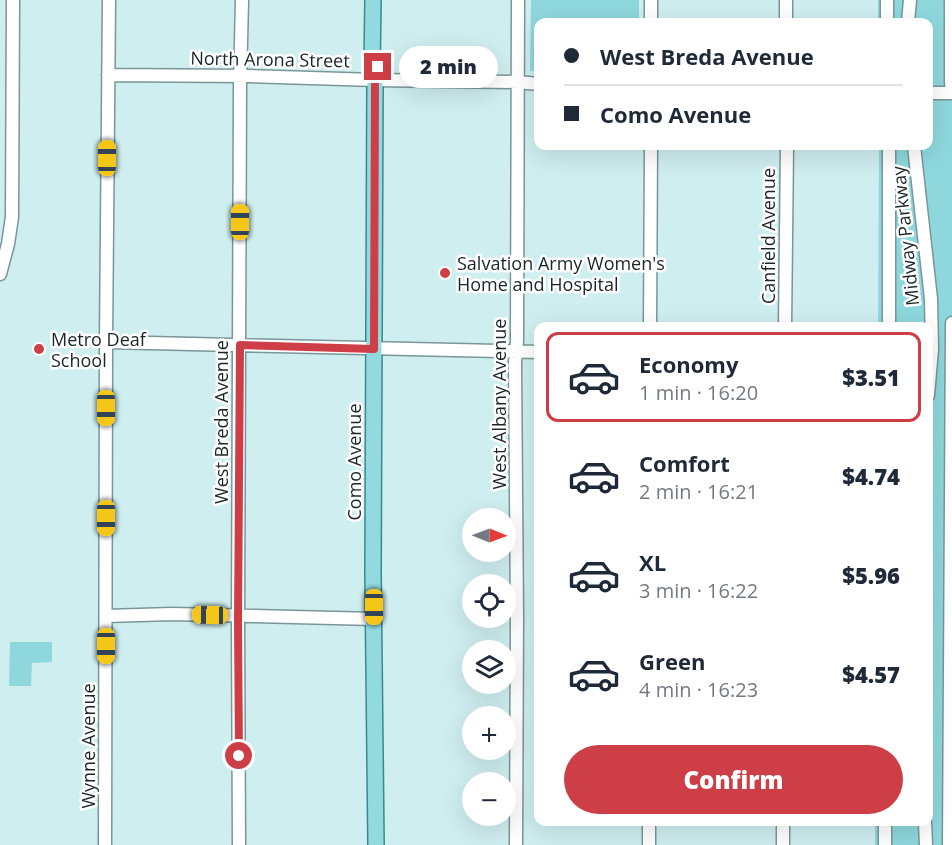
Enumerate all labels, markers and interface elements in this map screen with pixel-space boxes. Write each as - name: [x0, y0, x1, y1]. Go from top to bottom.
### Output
- text: West Breda Avenue: [600, 41, 814, 71]
- street label: North Arona Street: [190, 46, 350, 72]
- callout: 2 min: [399, 46, 498, 88]
- route end: [364, 53, 391, 80]
- text: 2 min: [420, 53, 477, 80]
- text: Como Avenue: [600, 99, 751, 129]
- car: [98, 140, 116, 176]
- street label: Midway Parkway: [886, 164, 924, 307]
- street label: Canfield Avenue: [756, 168, 780, 304]
- car: [231, 204, 249, 240]
- place label: Salvation Army Women's Home and Hospital: [457, 251, 665, 296]
- marker: Salvation Army Women's Home and Hospital: [438, 266, 452, 280]
- street label: West Albany Avenue: [487, 319, 511, 489]
- place label: Metro Deaf School: [51, 327, 147, 372]
- street label: West Breda Avenue: [209, 340, 233, 504]
- marker: Metro Deaf School: [32, 342, 46, 356]
- text: Economy: [639, 349, 738, 379]
- icon: car: [567, 350, 621, 404]
- text: $3.51: [842, 362, 900, 392]
- text: 1 min · 16:20: [639, 379, 758, 406]
- car: [97, 390, 115, 426]
- street label: Como Avenue: [342, 404, 366, 521]
- text: Comfort: [639, 448, 730, 478]
- icon: car: [567, 449, 621, 503]
- text: $4.74: [842, 461, 900, 491]
- text: 2 min · 16:21: [639, 478, 758, 505]
- car: [97, 500, 115, 536]
- north arrow: [462, 508, 516, 562]
- map controls: [462, 508, 516, 826]
- text: XL: [639, 547, 666, 577]
- icon: car: [567, 548, 621, 602]
- text: $5.96: [842, 560, 900, 590]
- button: locate: [462, 574, 516, 628]
- text: 3 min · 16:22: [639, 577, 758, 604]
- car: [365, 589, 383, 625]
- car: [192, 606, 228, 624]
- car: [97, 628, 115, 664]
- button: layers: [462, 640, 516, 694]
- text: Green: [639, 646, 705, 676]
- icon: car: [567, 647, 621, 701]
- text: $4.57: [842, 659, 900, 689]
- text: 4 min · 16:23: [639, 676, 758, 703]
- street label: Wynne Avenue: [76, 683, 100, 809]
- button: +: [462, 706, 516, 760]
- route start: [225, 742, 252, 769]
- button: Confirm: [564, 745, 903, 814]
- button: −: [462, 772, 516, 826]

